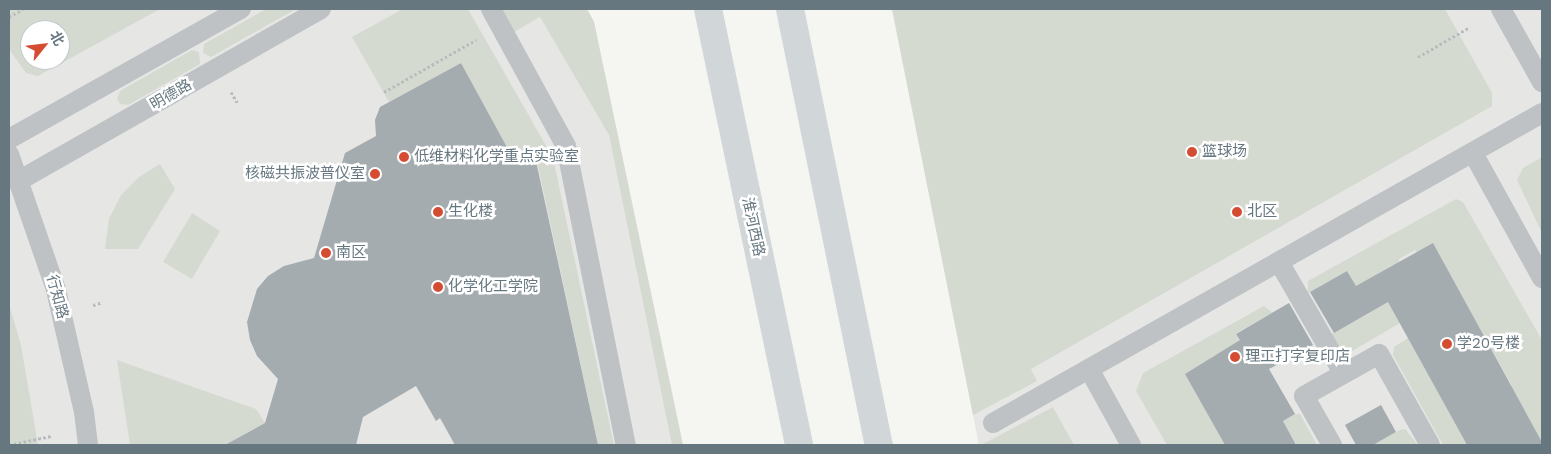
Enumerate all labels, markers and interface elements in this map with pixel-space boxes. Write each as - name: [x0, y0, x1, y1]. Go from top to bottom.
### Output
- north arrow: [20, 20, 70, 70]
- text: 北: [47, 28, 68, 48]
- street label: 明德路: [147, 76, 195, 114]
- place label: 篮球场: [1202, 143, 1247, 161]
- marker: 篮球场: [1186, 146, 1198, 158]
- place label: 低维材料化学重点实验室: [414, 148, 579, 166]
- marker: 低维材料化学重点实验室: [398, 151, 410, 163]
- place label: 核磁共振波普仪室: [245, 165, 365, 183]
- marker: 核磁共振波普仪室: [369, 168, 381, 180]
- street label: 淮河西路: [738, 196, 768, 258]
- place label: 生化楼: [448, 203, 493, 221]
- place label: 北区: [1247, 203, 1277, 221]
- marker: 生化楼: [432, 206, 444, 218]
- marker: 北区: [1231, 206, 1243, 218]
- place label: 南区: [336, 244, 366, 262]
- marker: 南区: [320, 247, 332, 259]
- street label: 行知路: [42, 273, 72, 321]
- place label: 化学化工学院: [448, 278, 538, 296]
- marker: 化学化工学院: [432, 281, 444, 293]
- place label: 学20号楼: [1457, 335, 1520, 353]
- marker: 学20号楼: [1441, 338, 1453, 350]
- place label: 理工打字复印店: [1245, 348, 1350, 366]
- marker: 理工打字复印店: [1229, 351, 1241, 363]

